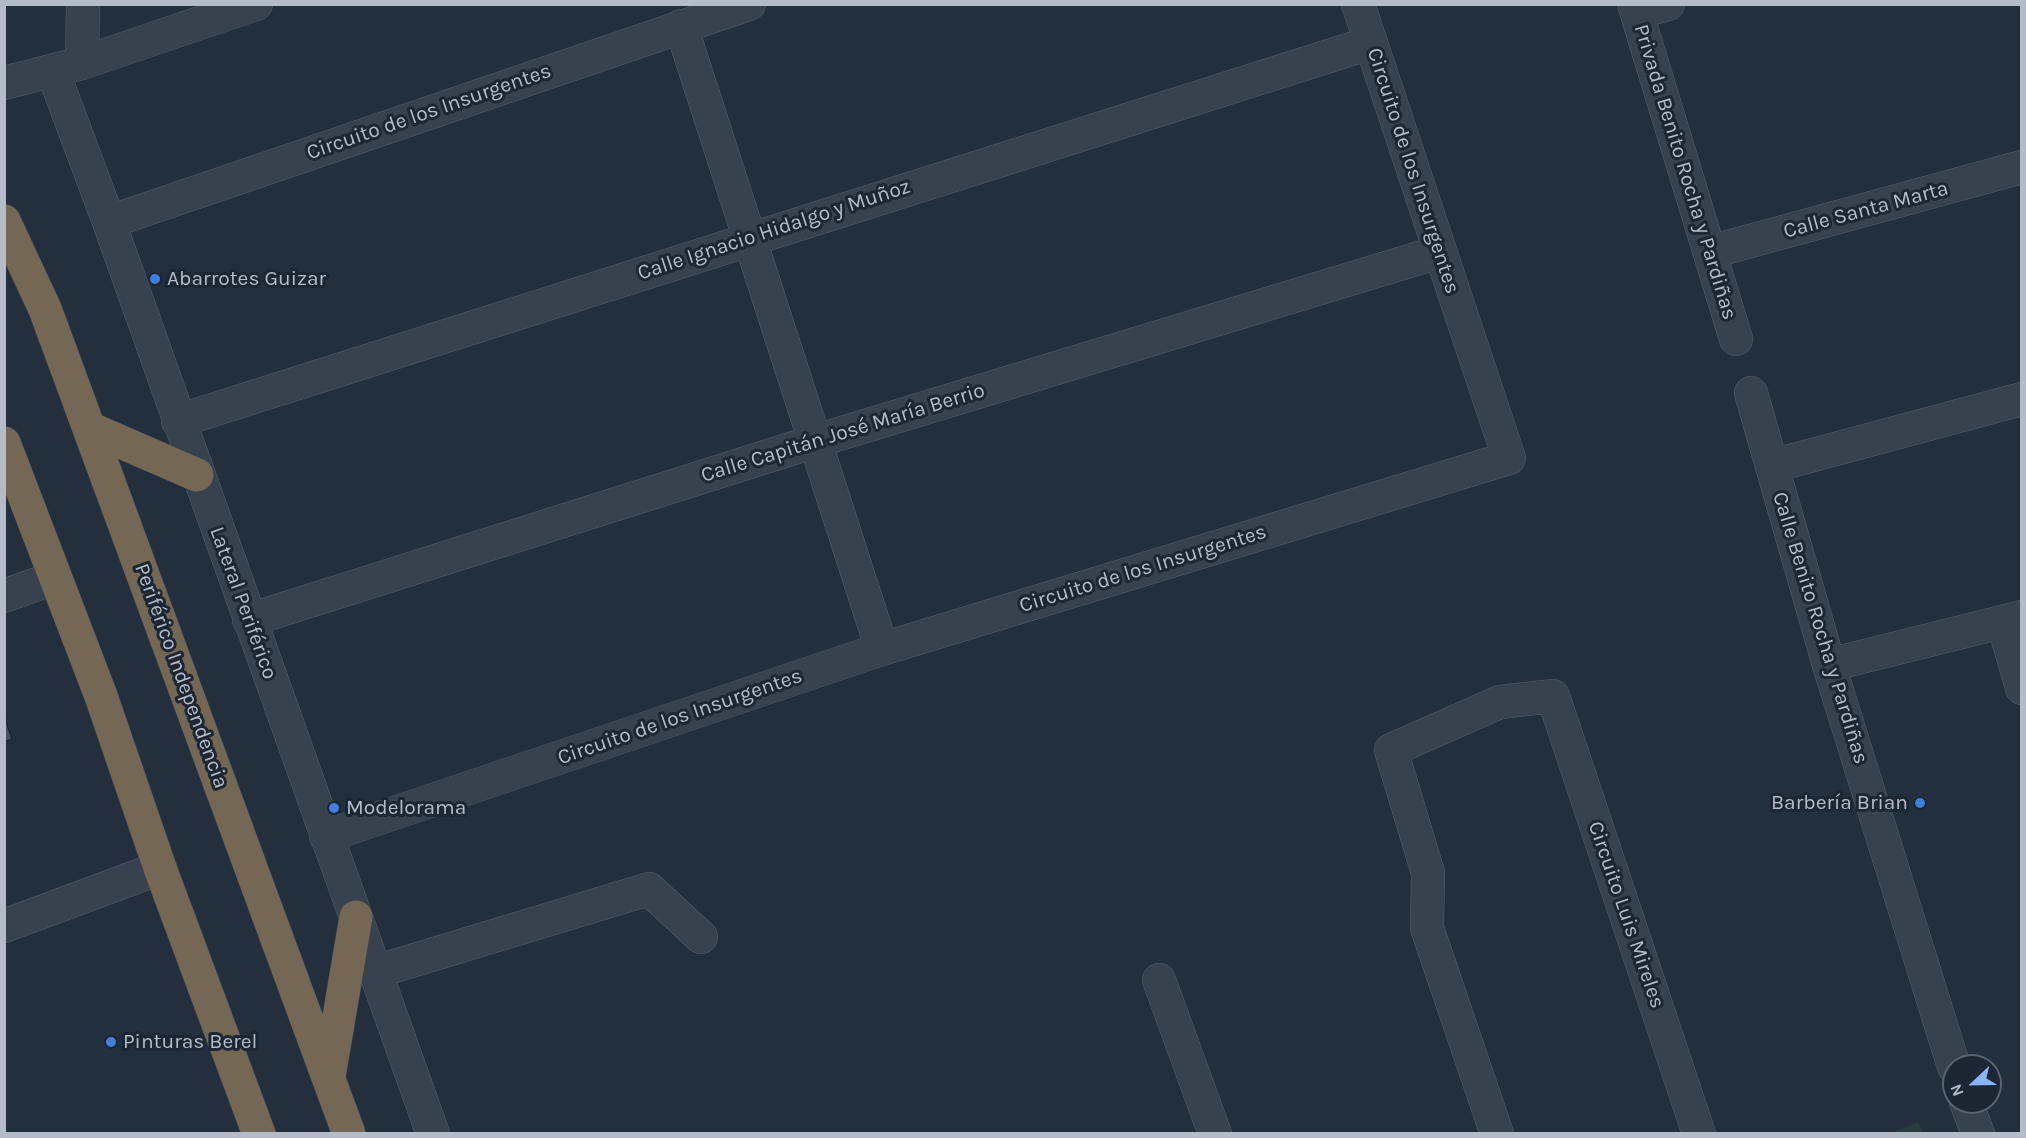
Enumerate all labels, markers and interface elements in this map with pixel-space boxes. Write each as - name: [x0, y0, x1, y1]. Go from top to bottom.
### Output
- street label: Privada Benito Rocha y Pardiñas: [1628, 21, 1742, 323]
- street label: Circuito de los Insurgentes: [1361, 45, 1465, 297]
- street label: Circuito de los Insurgentes: [303, 58, 555, 166]
- street label: Calle Ignacio Hidalgo y Muñoz: [634, 174, 914, 286]
- street label: Calle Santa Marta: [1781, 176, 1951, 244]
- place label: Abarrotes Guizar: [167, 266, 326, 292]
- marker: Abarrotes Guizar: [148, 272, 162, 286]
- street label: Calle Capitán José María Berrio: [698, 378, 988, 488]
- street label: Calle Benito Rocha y Pardiñas: [1767, 489, 1873, 767]
- street label: Circuito de los Insurgentes: [1016, 519, 1270, 619]
- street label: Lateral Periférico: [204, 523, 282, 683]
- street label: Periférico Independencia: [129, 560, 233, 792]
- street label: Circuito de los Insurgentes: [554, 663, 806, 771]
- place label: Barbería Brian: [1771, 790, 1908, 816]
- place label: Modelorama: [346, 795, 466, 821]
- marker: Barbería Brian: [1913, 796, 1927, 810]
- marker: Modelorama: [327, 801, 341, 815]
- street label: Circuito Luis Mireles: [1582, 818, 1670, 1012]
- place label: Pinturas Berel: [123, 1029, 257, 1055]
- marker: Pinturas Berel: [104, 1035, 118, 1049]
- north arrow: [1942, 1054, 2002, 1114]
- text: N: [1946, 1081, 1968, 1099]

